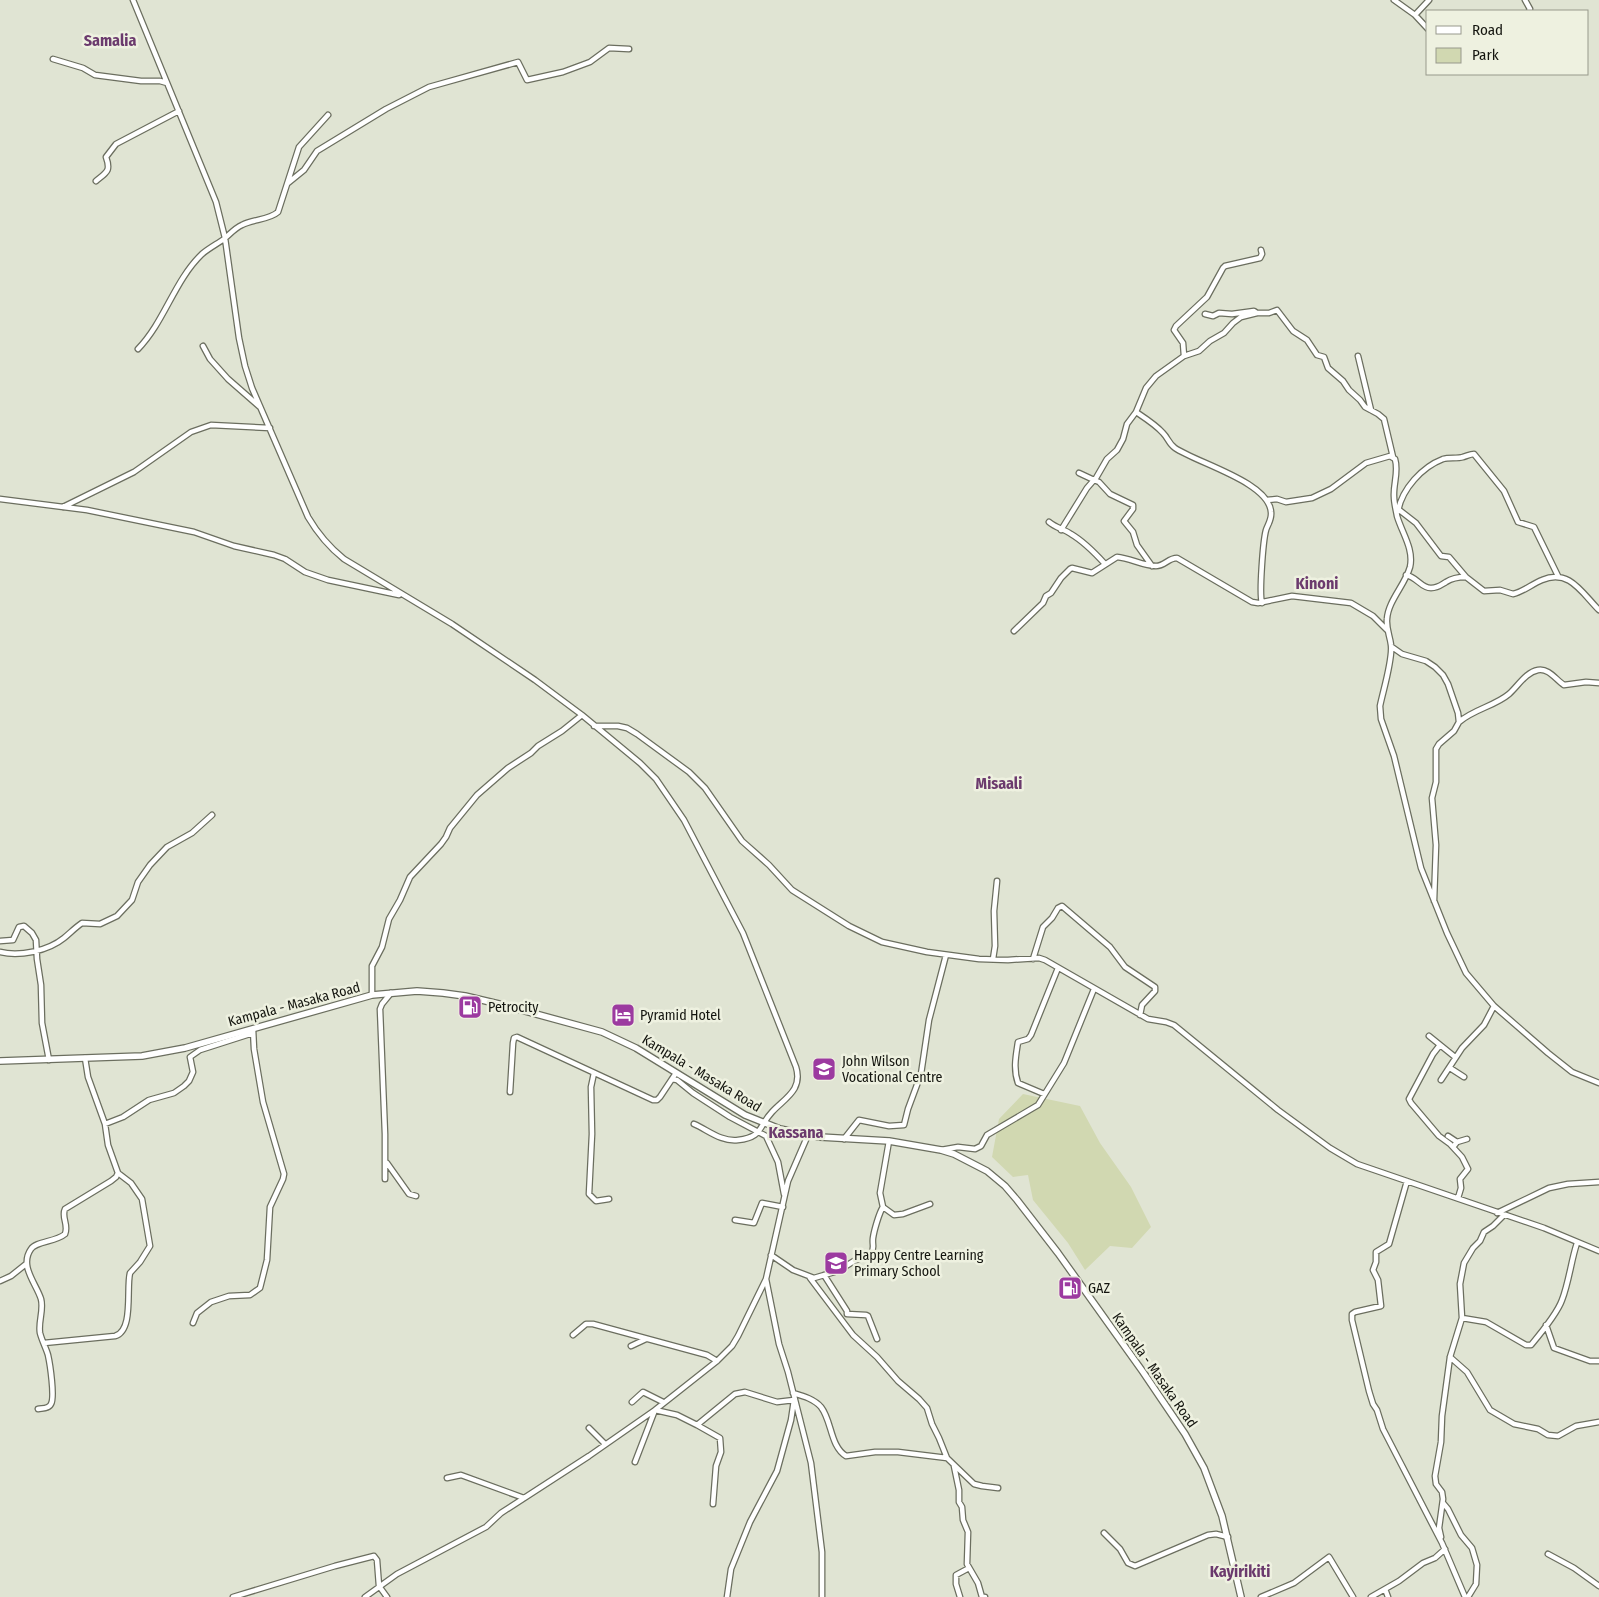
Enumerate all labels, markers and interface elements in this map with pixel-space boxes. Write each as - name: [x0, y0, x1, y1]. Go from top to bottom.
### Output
- legend: [1426, 10, 1589, 75]
- text: Road: [1472, 21, 1503, 39]
- district label: Samalia: [84, 31, 136, 50]
- text: Park: [1472, 46, 1499, 64]
- district label: Kinoni: [1296, 574, 1338, 593]
- district label: Misaali: [976, 774, 1022, 793]
- street label: Kampala - Masaka Road: [226, 979, 362, 1030]
- fuel station icon: Petrocity: [457, 994, 483, 1020]
- place label: Petrocity: [488, 999, 539, 1016]
- hotel icon: Pyramid Hotel: [610, 1002, 636, 1028]
- place label: Pyramid Hotel: [640, 1007, 721, 1024]
- street label: Kampala - Masaka Road: [639, 1031, 764, 1116]
- place label: John Wilson Vocational Centre: [842, 1053, 943, 1086]
- school or university icon: John Wilson Vocational Centre: [811, 1056, 837, 1082]
- district label: Kassana: [768, 1123, 824, 1142]
- place label: Happy Centre Learning Primary School: [854, 1247, 984, 1280]
- school or university icon: Happy Centre Learning Primary School: [823, 1250, 849, 1276]
- fuel station icon: GAZ: [1057, 1275, 1083, 1301]
- place label: GAZ: [1088, 1280, 1110, 1297]
- street label: Kampala - Masaka Road: [1109, 1310, 1201, 1431]
- district label: Kayirikiti: [1210, 1562, 1270, 1581]

